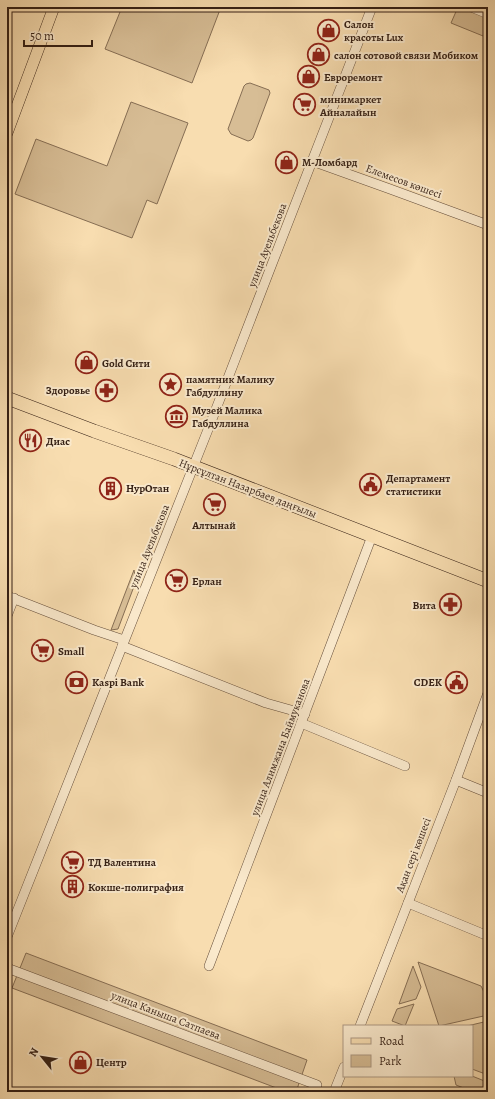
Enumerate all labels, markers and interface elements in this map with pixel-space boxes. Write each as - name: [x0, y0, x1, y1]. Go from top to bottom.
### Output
- shop icon: Салон красоты Lux: [315, 17, 341, 43]
- place label: Салон красоты Lux: [344, 17, 404, 45]
- scale bar: [24, 22, 92, 48]
- text: 50 m: [30, 28, 54, 44]
- shop icon: салон сотовой связи Мобиком: [305, 42, 331, 68]
- place label: салон сотовой связи Мобиком: [334, 48, 479, 63]
- shop icon: Евроремонт: [296, 64, 322, 90]
- place label: Евроремонт: [324, 70, 383, 85]
- supermarket icon: минимаркет Айналайын: [291, 92, 317, 118]
- place label: минимаркет Айналайын: [319, 92, 381, 120]
- shop icon: М-Ломбард: [273, 149, 299, 175]
- place label: М-Ломбард: [302, 155, 358, 170]
- street label: Елемесов көшесі: [364, 161, 444, 202]
- street label: улица Ауельбекова: [244, 200, 291, 290]
- shop icon: Gold Сити: [74, 350, 100, 376]
- place label: Gold Сити: [102, 356, 151, 371]
- place icon: памятник Малику Габдуллину: [157, 372, 183, 398]
- place label: памятник Малику Габдуллину: [186, 372, 275, 400]
- pharmacy icon: Здоровье: [93, 377, 119, 403]
- place label: Здоровье: [46, 383, 90, 398]
- museum icon: Музей Малика Габдуллина: [164, 403, 190, 429]
- place label: Музей Малика Габдуллина: [192, 403, 263, 431]
- restaurant icon: Диас: [17, 428, 43, 454]
- place label: Диас: [46, 434, 70, 449]
- street label: Нұрсұлтан Назарбаев даңғылы: [177, 455, 319, 522]
- public building icon: Департамент статистики: [358, 471, 384, 497]
- place label: Департамент статистики: [386, 471, 450, 499]
- building icon: НурОтан: [98, 475, 124, 501]
- place label: НурОтан: [126, 481, 170, 496]
- supermarket icon: Алтынай: [201, 492, 227, 518]
- street label: улица Ауельбекова: [126, 501, 173, 591]
- place label: Алтынай: [191, 518, 236, 533]
- supermarket icon: Ерлан: [163, 568, 189, 594]
- place label: Ерлан: [192, 574, 222, 589]
- pharmacy icon: Вита: [438, 592, 464, 618]
- place label: Вита: [412, 598, 437, 613]
- supermarket icon: Small: [30, 638, 56, 664]
- place label: Small: [58, 644, 84, 659]
- bank icon: Kaspi Bank: [64, 669, 90, 695]
- public building icon: CDEK: [444, 669, 470, 695]
- place label: Kaspi Bank: [92, 675, 144, 690]
- street label: улица Алимжана Баймуканова: [247, 675, 314, 819]
- place label: CDEK: [414, 675, 443, 690]
- street label: Ақан сері көшесі: [392, 816, 435, 896]
- supermarket icon: ТД Валентина: [59, 849, 85, 875]
- place label: ТД Валентина: [88, 855, 157, 870]
- building icon: Кокше-полиграфия: [60, 874, 86, 900]
- place label: Кокше-полиграфия: [88, 880, 184, 895]
- street label: улица Каныша Сатпаева: [108, 987, 223, 1044]
- legend: [343, 1025, 473, 1077]
- text: Road: [379, 1033, 405, 1049]
- north arrow: [22, 1037, 62, 1077]
- text: N: [25, 1045, 42, 1059]
- shop icon: Центр: [68, 1049, 94, 1075]
- text: Park: [379, 1053, 402, 1069]
- place label: Центр: [96, 1055, 127, 1070]

